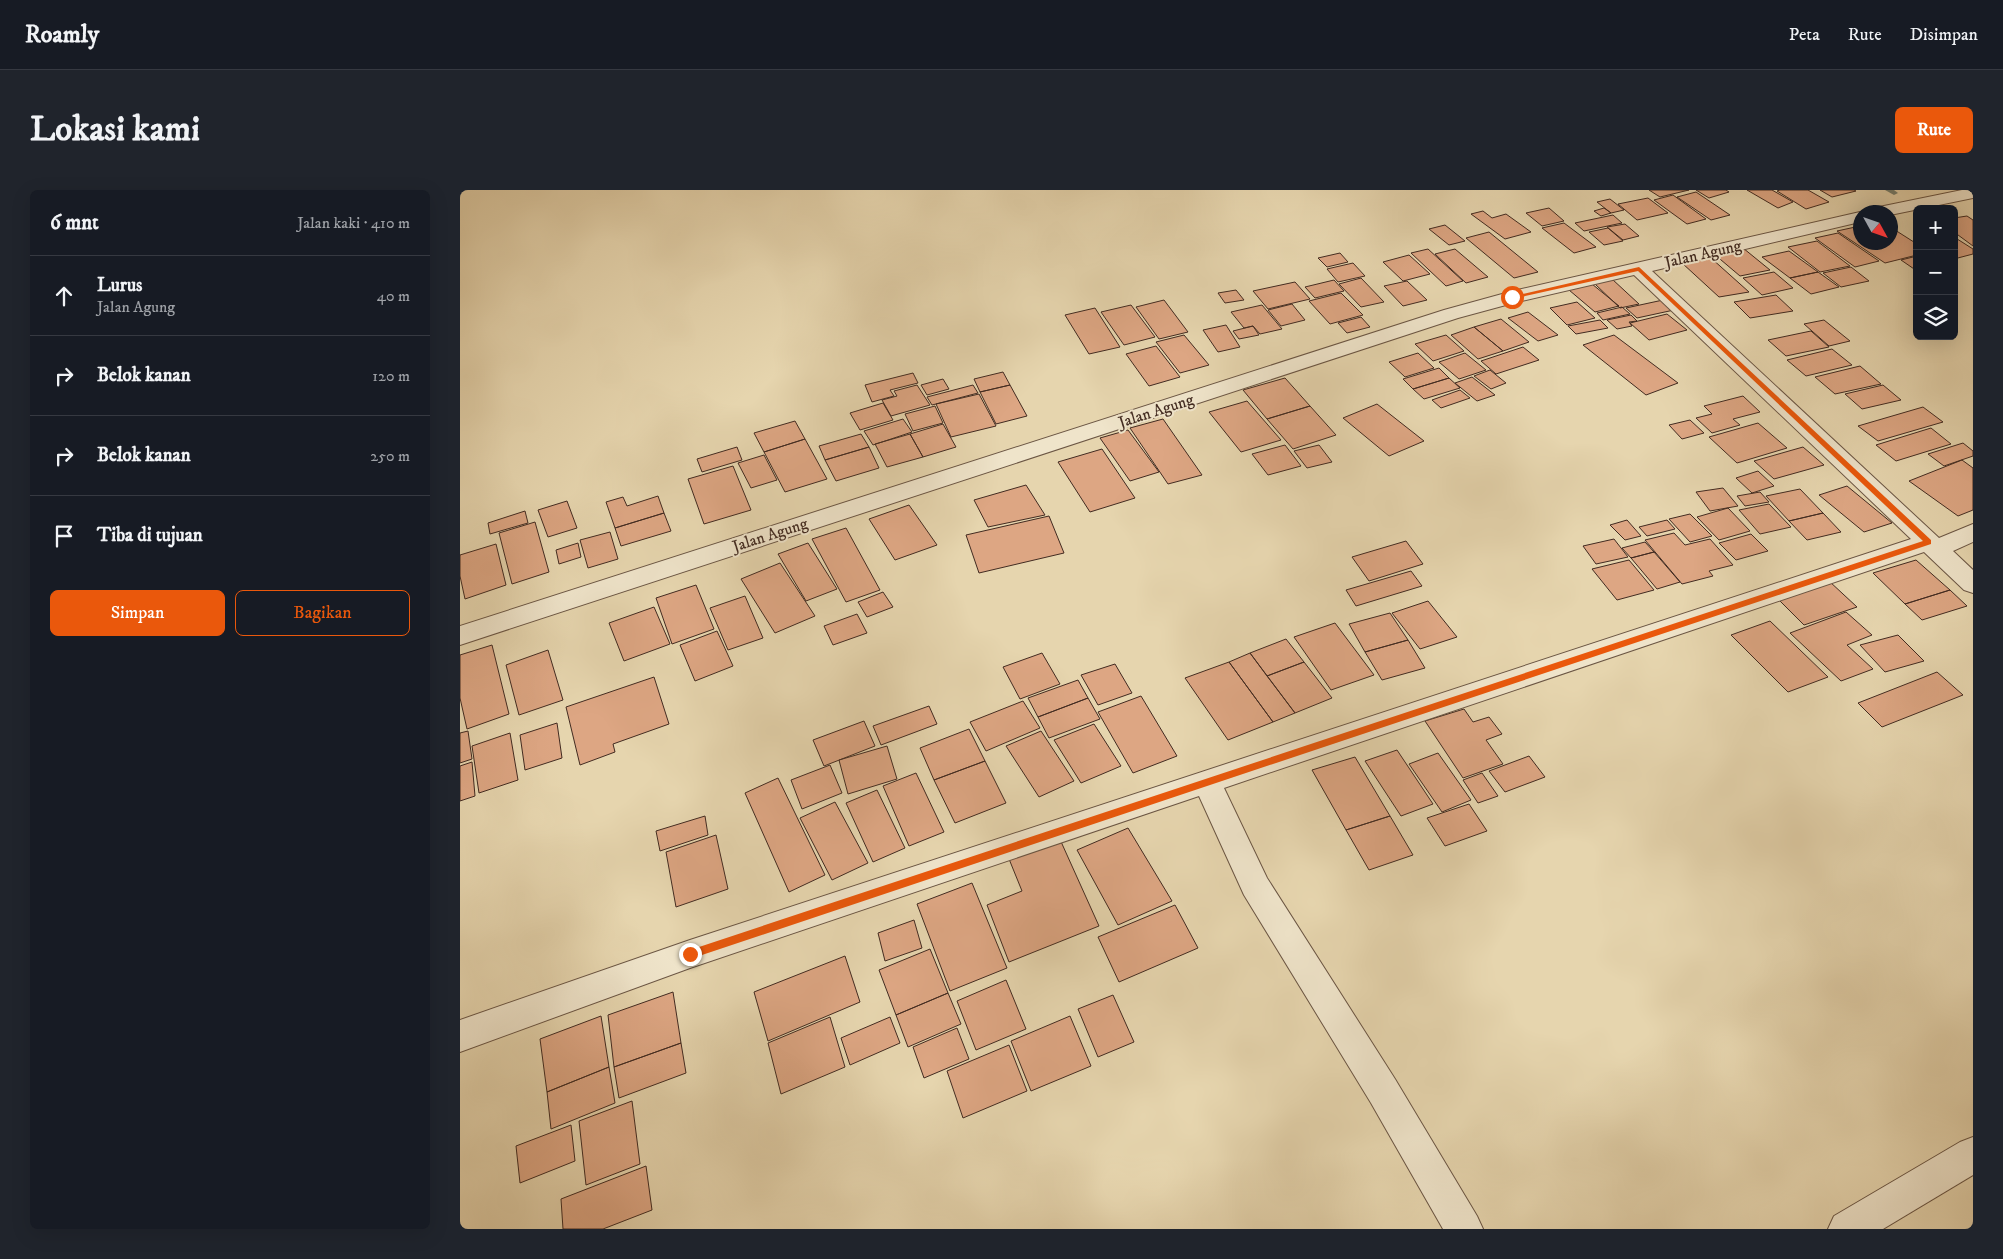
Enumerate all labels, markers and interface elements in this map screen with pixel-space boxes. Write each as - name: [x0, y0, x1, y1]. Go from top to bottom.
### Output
- text: Roamly: [25, 20, 99, 50]
- text: Peta: [1789, 24, 1820, 46]
- text: Rute: [1848, 24, 1882, 46]
- text: Disimpan: [1910, 24, 1978, 46]
- button: Rute: [1895, 107, 1973, 153]
- text: Lokasi kami: [30, 108, 200, 152]
- north arrow: [1853, 205, 1898, 250]
- map controls: [1913, 205, 1958, 340]
- button: +: [1913, 205, 1958, 250]
- text: 6 mnt: [50, 210, 99, 236]
- text: Jalan kaki · 410 m: [297, 213, 410, 233]
- street label: Jalan Agung: [1661, 235, 1744, 273]
- button: −: [1913, 250, 1958, 295]
- text: Lurus: [97, 274, 142, 297]
- icon: ahead: [50, 282, 78, 310]
- text: 40 m: [377, 286, 410, 306]
- route start: [1501, 286, 1524, 309]
- button: layers: [1913, 295, 1958, 340]
- text: Jalan Agung: [97, 297, 175, 317]
- icon: right: [50, 362, 78, 390]
- text: Belok kanan: [97, 364, 191, 387]
- text: 120 m: [372, 366, 410, 386]
- street label: Jalan Agung: [1114, 389, 1196, 433]
- icon: right: [50, 442, 78, 470]
- text: Belok kanan: [97, 444, 191, 467]
- text: 250 m: [370, 446, 410, 466]
- street label: Jalan Agung: [728, 513, 810, 557]
- icon: arrive: [50, 522, 78, 550]
- text: Tiba di tujuan: [97, 524, 203, 547]
- button: Simpan: [50, 590, 225, 636]
- button: Bagikan: [235, 590, 410, 636]
- route end: [679, 943, 702, 966]

